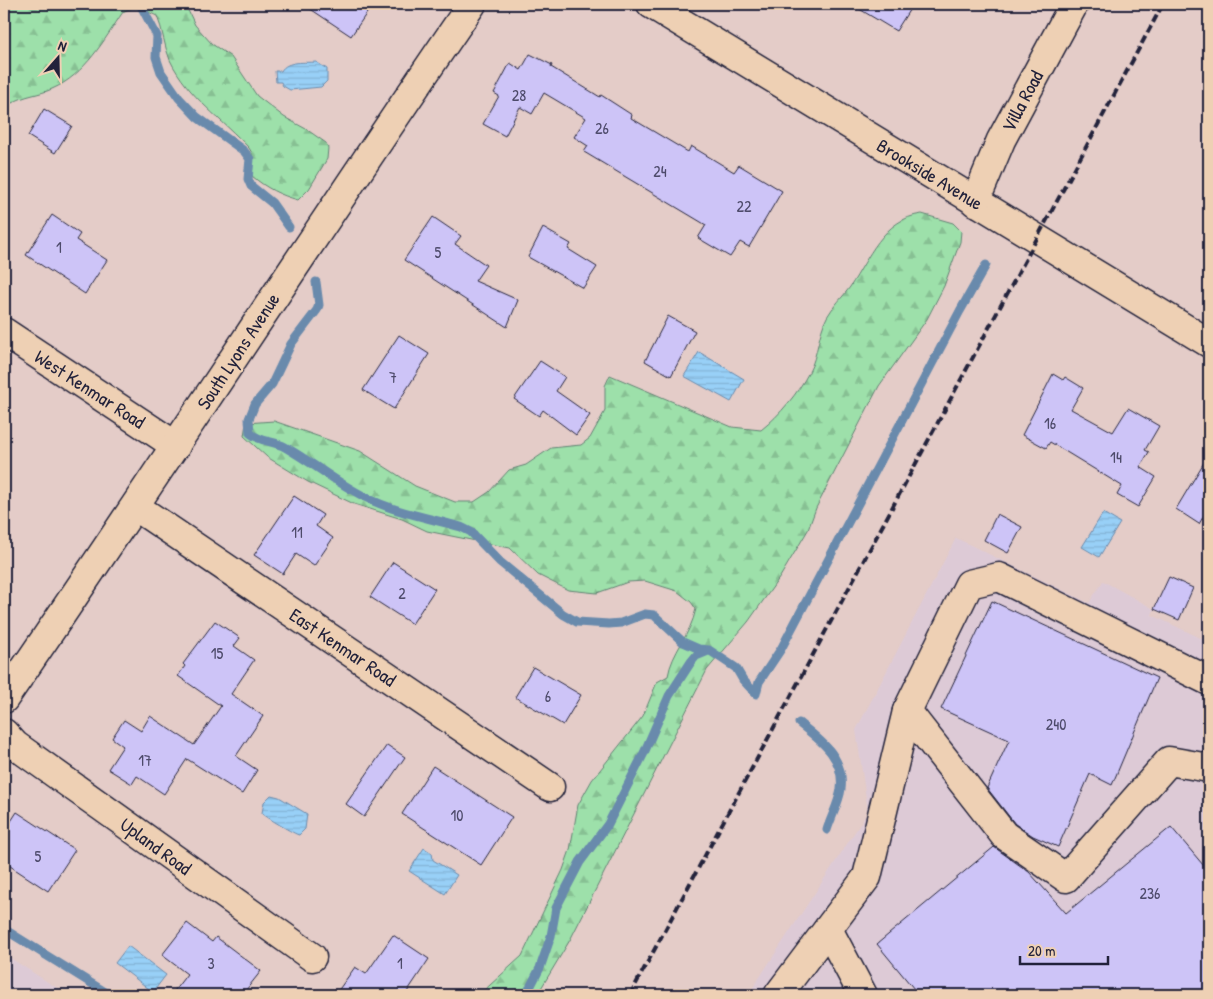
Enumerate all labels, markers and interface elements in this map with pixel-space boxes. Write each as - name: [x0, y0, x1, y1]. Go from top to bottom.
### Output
- north arrow: [32, 32, 82, 82]
- text: N: [56, 35, 70, 56]
- street label: Villa Road: [995, 65, 1049, 136]
- house number: 28: [512, 84, 526, 106]
- house number: 26: [595, 117, 609, 139]
- street label: Brookside Avenue: [872, 132, 988, 216]
- house number: 24: [653, 160, 667, 182]
- house number: 22: [737, 195, 752, 217]
- house number: 1: [56, 236, 62, 258]
- house number: 5: [435, 241, 442, 263]
- street label: South Lyons Avenue: [191, 287, 286, 414]
- street label: West Kenmar Road: [30, 344, 151, 435]
- house number: 7: [389, 366, 397, 388]
- house number: 16: [1044, 412, 1056, 434]
- house number: 14: [1110, 446, 1122, 468]
- house number: 11: [291, 521, 303, 543]
- house number: 2: [398, 582, 406, 604]
- street label: East Kenmar Road: [285, 602, 402, 693]
- house number: 15: [211, 642, 224, 664]
- house number: 6: [545, 685, 551, 707]
- house number: 240: [1046, 713, 1066, 735]
- house number: 17: [138, 749, 152, 771]
- house number: 10: [451, 804, 463, 826]
- street label: Upland Road: [115, 811, 198, 881]
- house number: 5: [35, 845, 42, 867]
- house number: 236: [1139, 882, 1161, 904]
- scale bar: [1020, 934, 1108, 966]
- text: 20 m: [1028, 940, 1055, 961]
- house number: 3: [207, 952, 215, 974]
- house number: 1: [397, 952, 403, 974]

